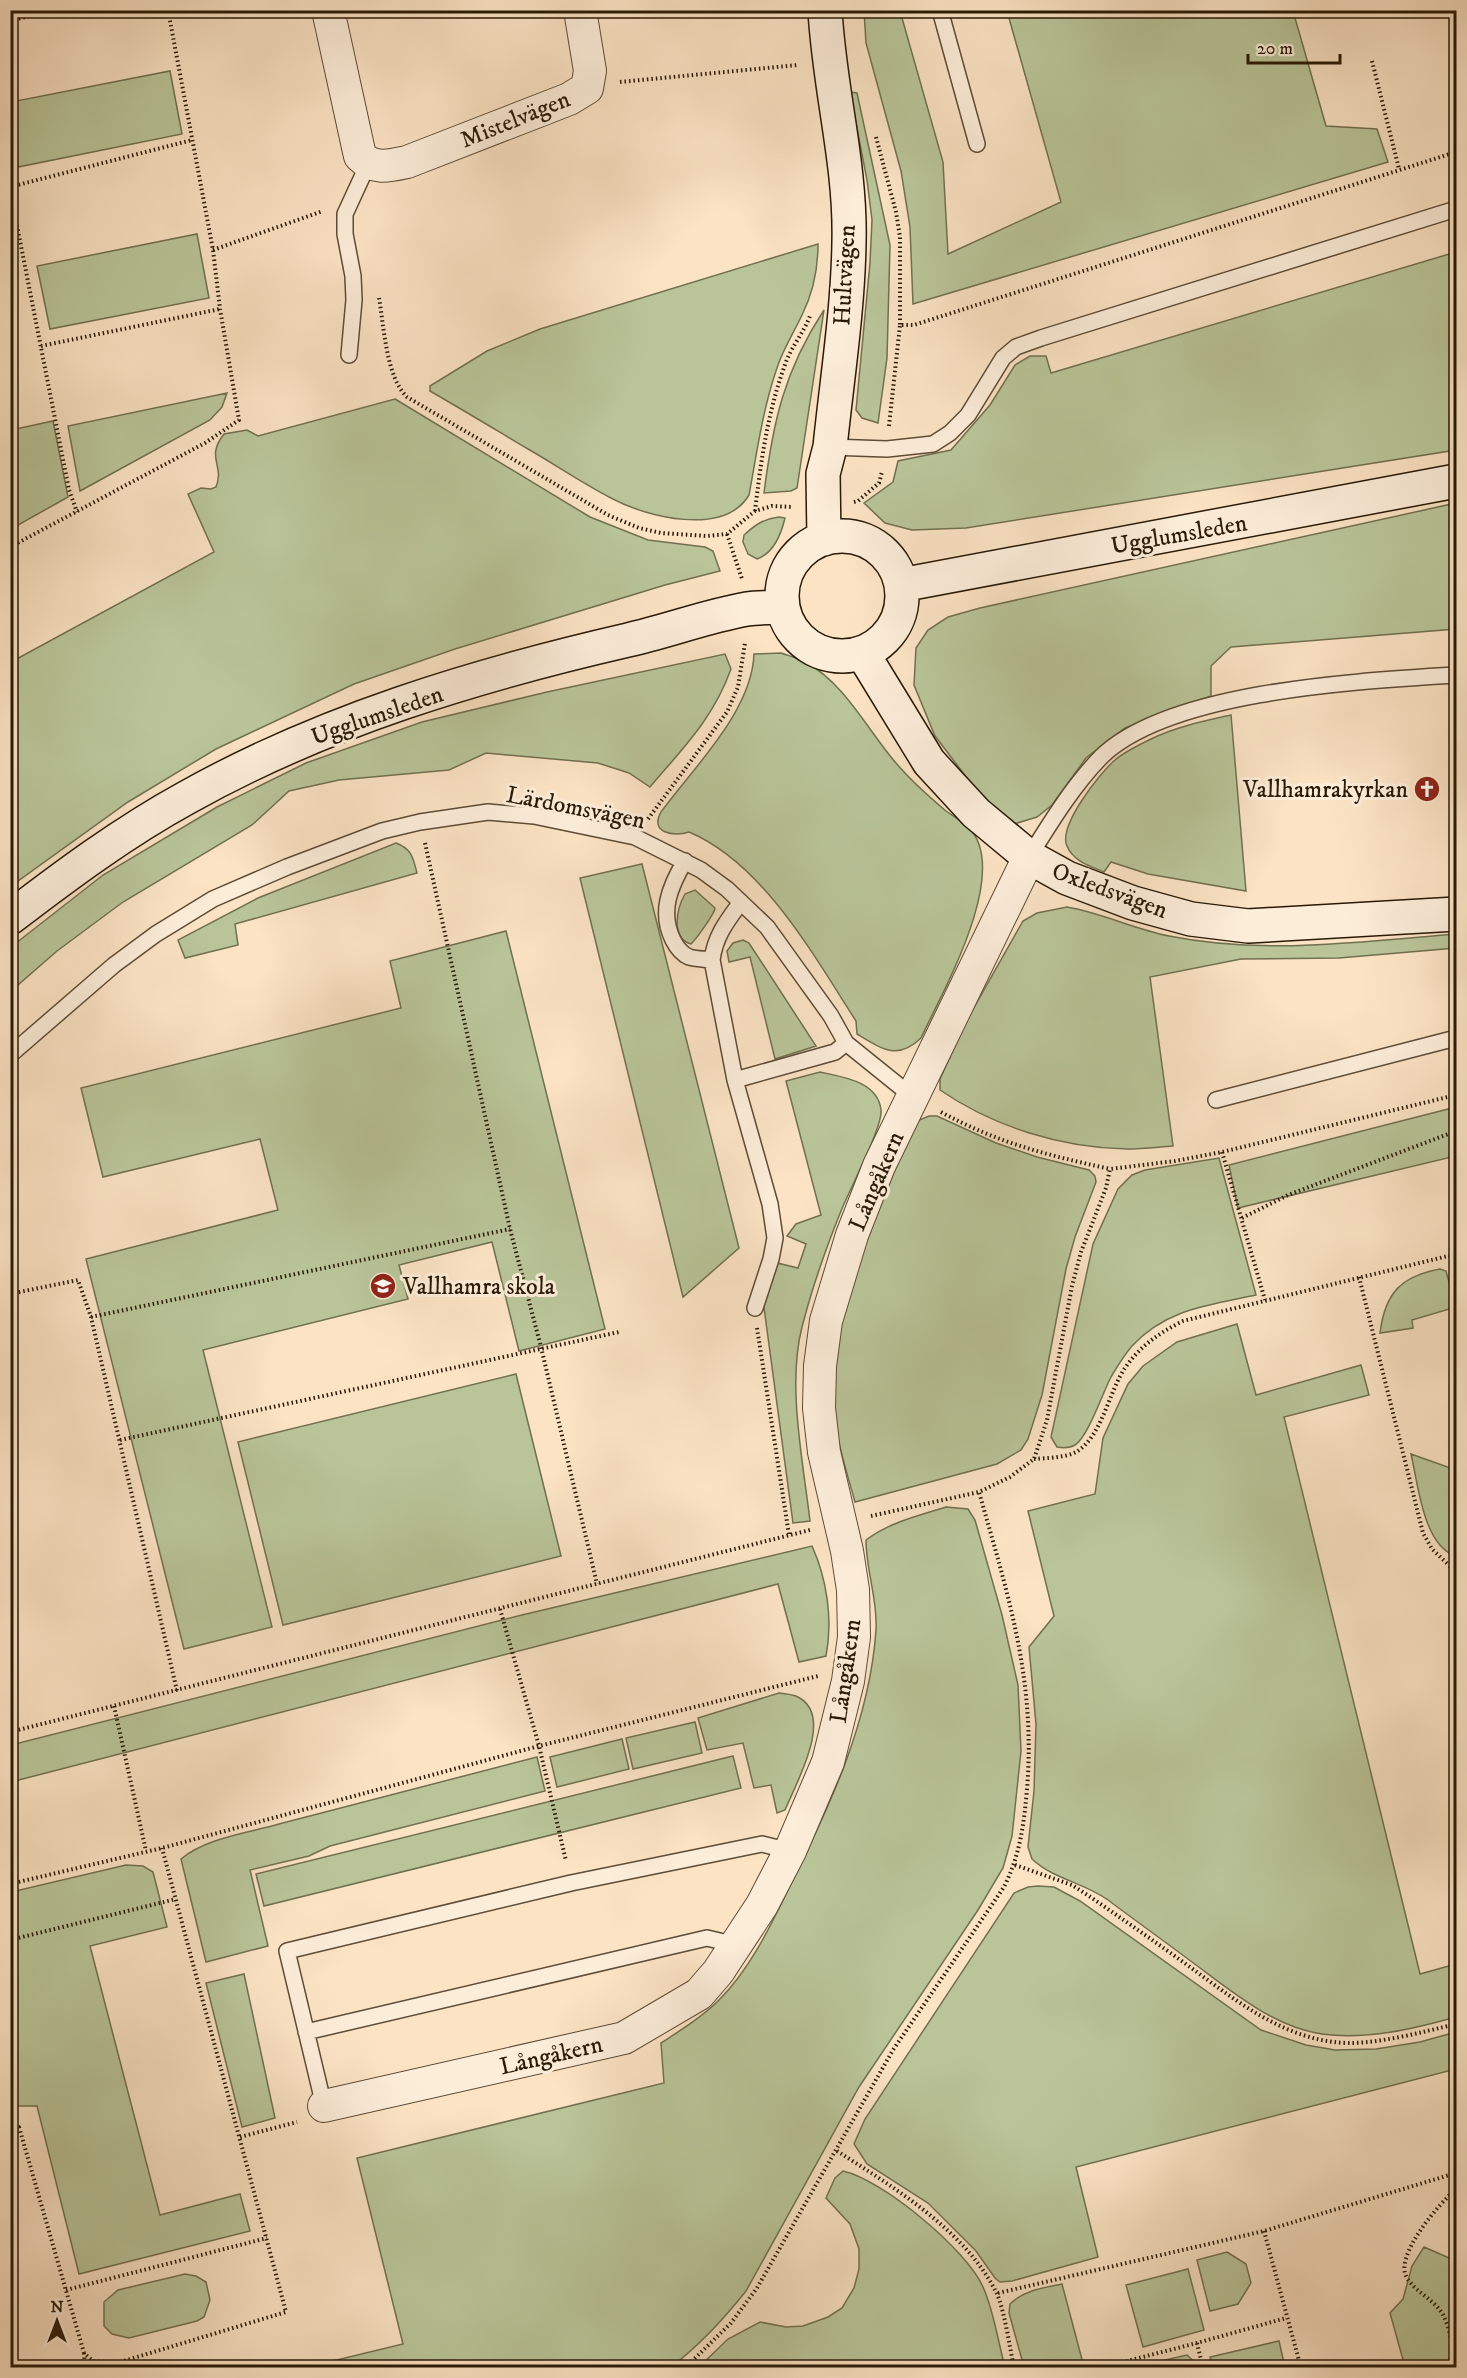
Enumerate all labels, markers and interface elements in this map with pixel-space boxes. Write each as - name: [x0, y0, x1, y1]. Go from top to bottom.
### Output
- scale bar: [1248, 27, 1340, 65]
- text: 20 m: [1257, 38, 1293, 60]
- street label: Mistelvägen: [456, 84, 575, 156]
- street label: Hultvägen: [827, 223, 863, 326]
- street label: Ugglumsleden: [1109, 508, 1250, 562]
- street label: Ugglumsleden: [307, 679, 448, 753]
- church icon: Vallhamrakyrkan: [1412, 774, 1442, 804]
- place label: Vallhamrakyrkan: [1242, 775, 1408, 805]
- street label: Lärdomsvägen: [504, 780, 648, 836]
- street label: Oxledsvägen: [1048, 856, 1172, 926]
- street label: Långåkern: [843, 1127, 911, 1236]
- school or university icon: Vallhamra skola: [368, 1271, 398, 1301]
- place label: Vallhamra skola: [402, 1272, 556, 1302]
- street label: Långåkern: [824, 1617, 868, 1725]
- street label: Långåkern: [497, 2029, 606, 2082]
- north arrow: [27, 2291, 87, 2351]
- text: N: [50, 2297, 64, 2317]

